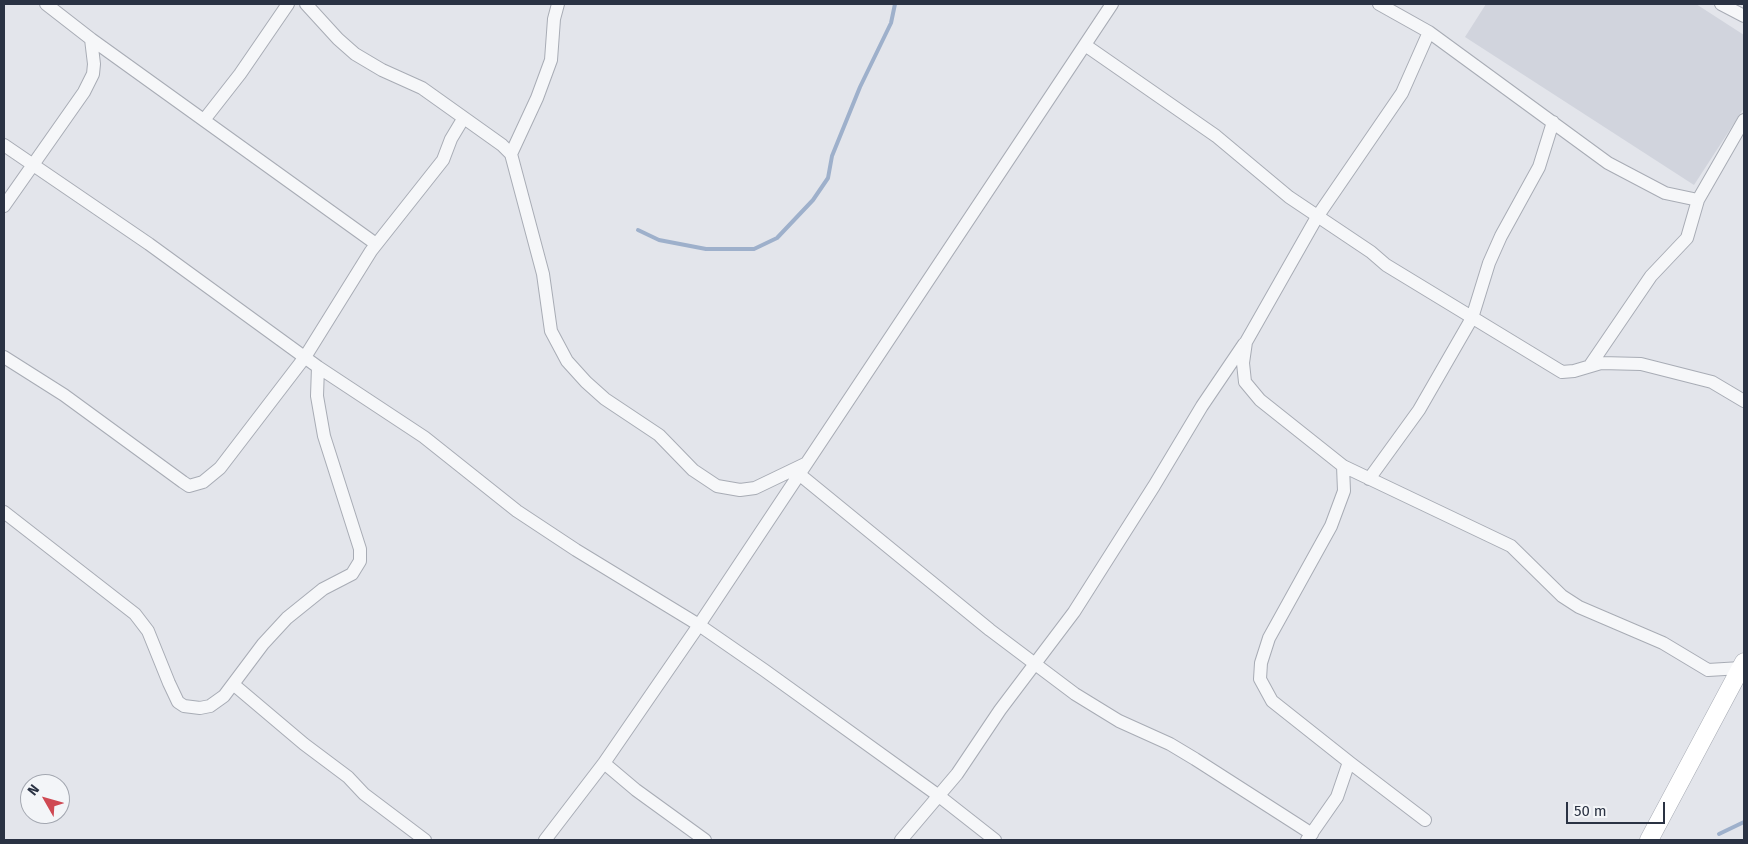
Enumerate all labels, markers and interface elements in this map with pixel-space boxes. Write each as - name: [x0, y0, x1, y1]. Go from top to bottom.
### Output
- north arrow: [20, 774, 70, 824]
- text: N: [24, 781, 43, 799]
- scale bar: [1568, 792, 1667, 824]
- text: 50 m: [1574, 802, 1607, 820]

